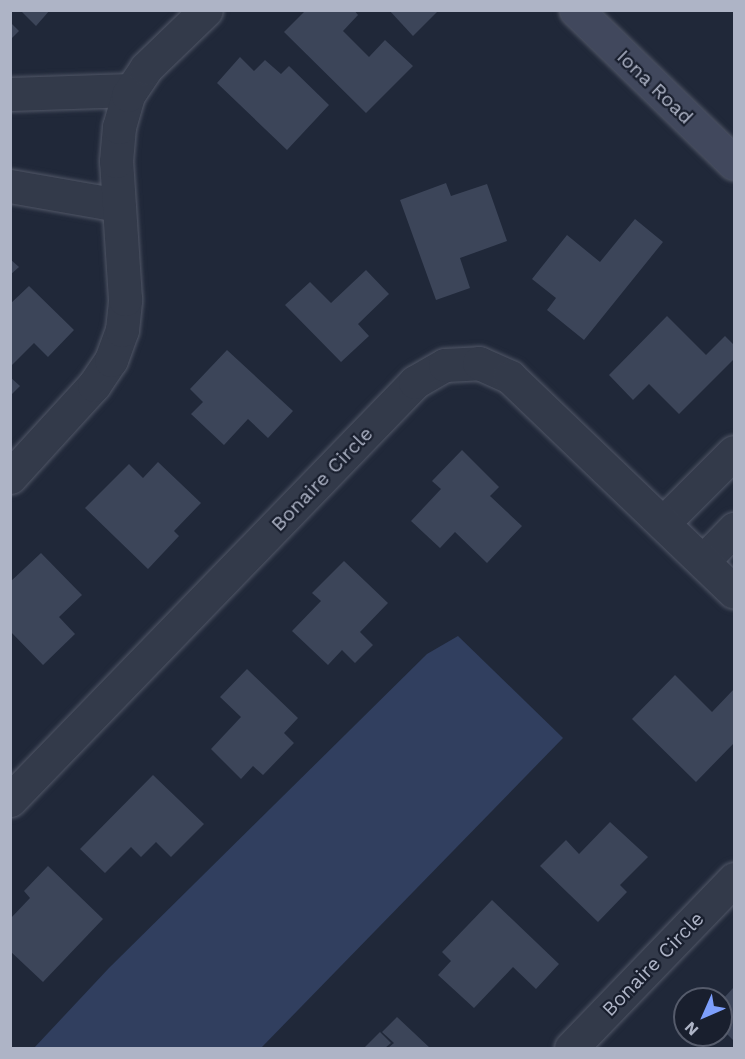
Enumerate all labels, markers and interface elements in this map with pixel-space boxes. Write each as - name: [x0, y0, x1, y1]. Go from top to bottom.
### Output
- street label: Iona Road: [612, 45, 698, 129]
- street label: Bonaire Circle: [266, 422, 378, 536]
- street label: Bonaire Circle: [597, 907, 709, 1021]
- north arrow: [673, 987, 733, 1047]
- text: N: [680, 1018, 702, 1040]

